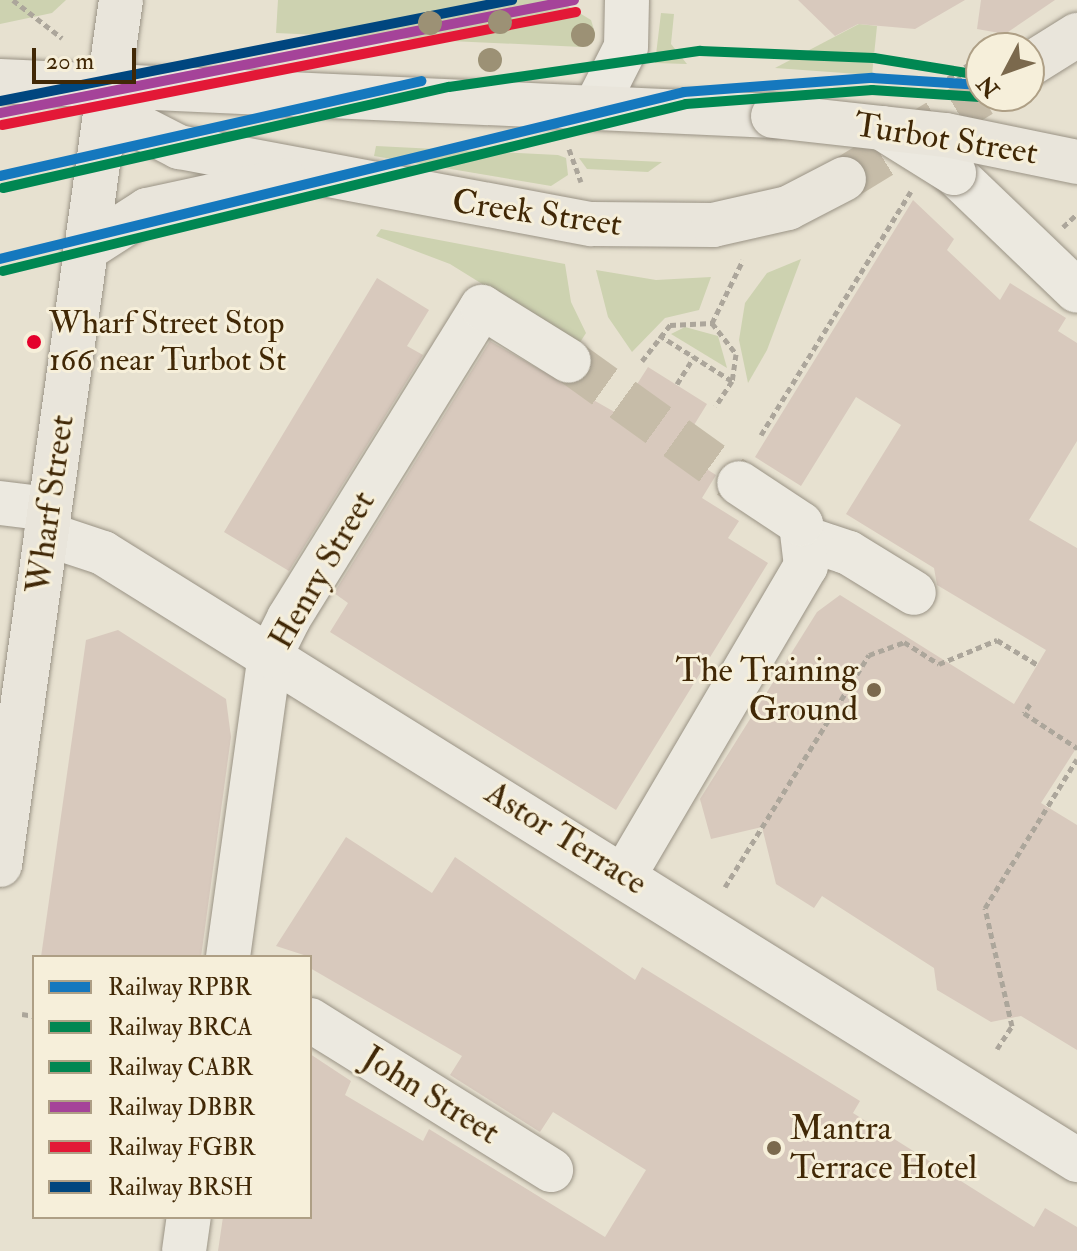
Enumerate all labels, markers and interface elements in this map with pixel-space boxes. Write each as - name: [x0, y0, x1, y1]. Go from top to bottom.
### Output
- scale bar: [36, 32, 140, 82]
- north arrow: [965, 32, 1045, 112]
- text: 20 m: [46, 46, 94, 77]
- text: N: [971, 70, 1005, 103]
- street label: Turbot Street: [851, 104, 1041, 174]
- street label: Creek Street: [450, 181, 624, 245]
- place label: Wharf Street Stop 166 near Turbot St: [49, 305, 286, 380]
- marker: Wharf Street Stop 166 near Turbot St: [26, 334, 42, 350]
- street label: Wharf Street: [17, 412, 83, 596]
- street label: Henry Street: [260, 484, 384, 656]
- place label: The Training Ground: [675, 650, 858, 730]
- marker: The Training Ground: [865, 681, 883, 699]
- street label: Astor Terrace: [478, 772, 654, 904]
- legend: [32, 955, 312, 1219]
- text: Railway RPBR: [108, 972, 251, 1003]
- text: Railway BRCA: [108, 1012, 253, 1043]
- street label: John Street: [355, 1037, 507, 1153]
- text: Railway CABR: [108, 1052, 253, 1083]
- text: Railway DBBR: [108, 1092, 255, 1123]
- place label: Mantra Terrace Hotel: [790, 1108, 977, 1188]
- text: Railway FGBR: [108, 1132, 255, 1163]
- marker: Mantra Terrace Hotel: [765, 1139, 783, 1157]
- text: Railway BRSH: [108, 1172, 253, 1203]

